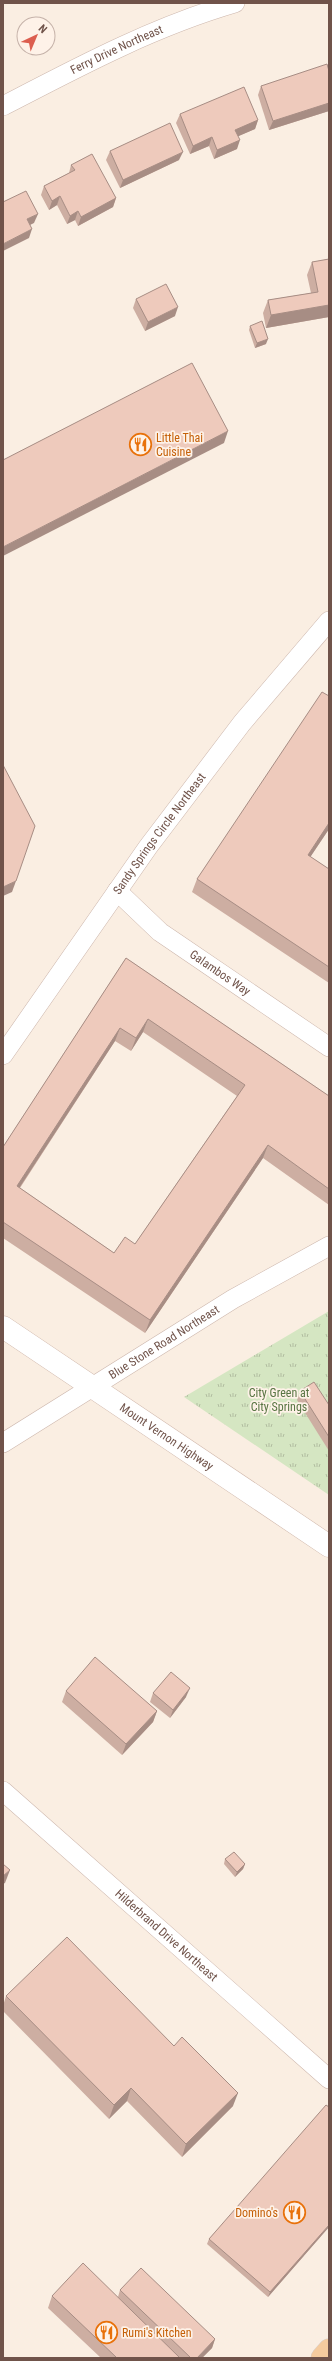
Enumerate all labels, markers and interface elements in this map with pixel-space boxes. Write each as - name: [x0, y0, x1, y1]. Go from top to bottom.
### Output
- north arrow: [16, 16, 56, 56]
- text: N: [36, 22, 50, 36]
- street label: Ferry Drive Northeast: [68, 22, 165, 77]
- place label: Little Thai Cuisine: [156, 431, 203, 459]
- restaurant icon: Little Thai Cuisine: [128, 432, 154, 458]
- street label: Sandy Springs Circle Northeast: [110, 770, 209, 897]
- street label: Galambos Way: [187, 947, 253, 998]
- street label: Blue Stone Road Northeast: [106, 1302, 222, 1382]
- park label: City Green at City Springs: [249, 1386, 310, 1414]
- street label: Mount Vernon Highway: [117, 1400, 216, 1473]
- street label: Hilderbrand Drive Northeast: [112, 1886, 221, 1984]
- restaurant icon: Domino's: [281, 2200, 307, 2226]
- place label: Domino's: [235, 2206, 278, 2220]
- restaurant icon: Rumi's Kitchen: [93, 2320, 119, 2346]
- place label: Rumi's Kitchen: [122, 2326, 192, 2340]

